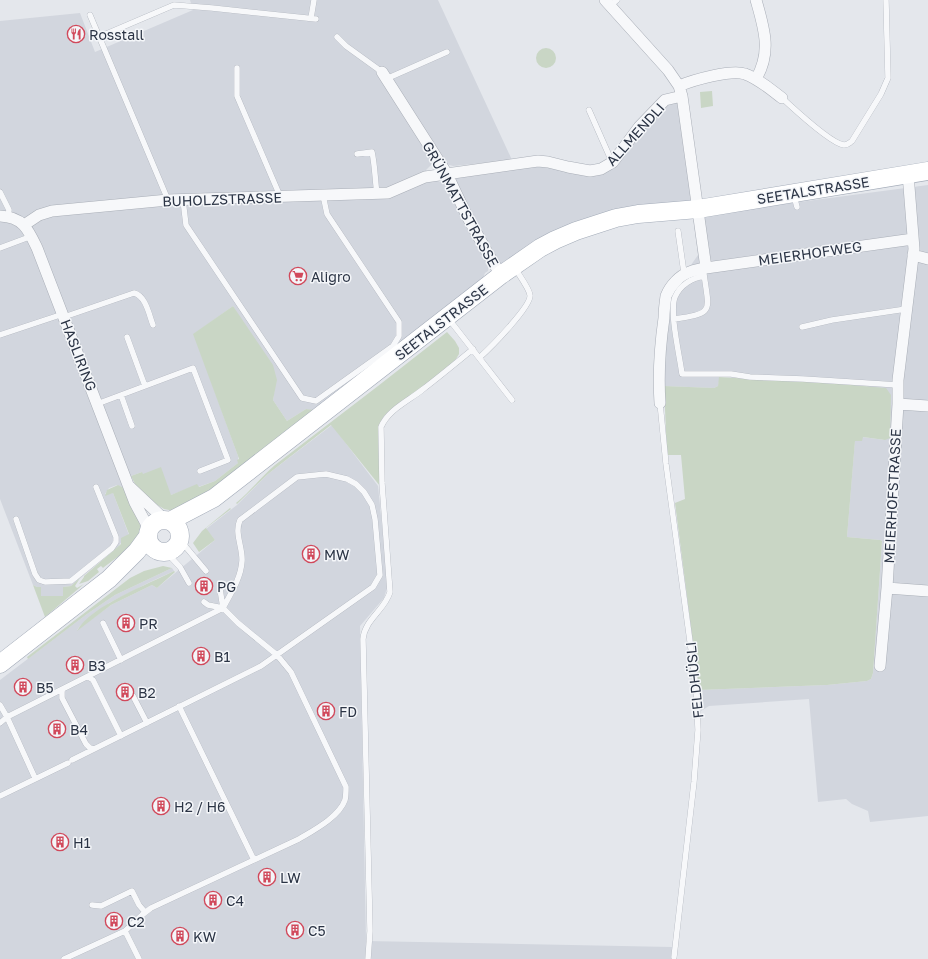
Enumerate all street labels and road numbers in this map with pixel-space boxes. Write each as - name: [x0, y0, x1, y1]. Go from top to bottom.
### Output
- street label: ALLMENDLI: [602, 99, 668, 169]
- street label: GRÜNMATTSTRASSE: [419, 138, 503, 270]
- street label: SEETALSTRASSE: [756, 173, 870, 207]
- street label: BUHOLZSTRASSE: [162, 188, 282, 210]
- street label: MEIERHOFWEG: [757, 237, 863, 269]
- street label: SEETALSTRASSE: [391, 280, 491, 364]
- street label: HASLIRING: [58, 317, 101, 393]
- street label: MEIERHOFSTRASSE: [880, 428, 904, 564]
- street label: FELDHÜSLI: [682, 641, 706, 719]

